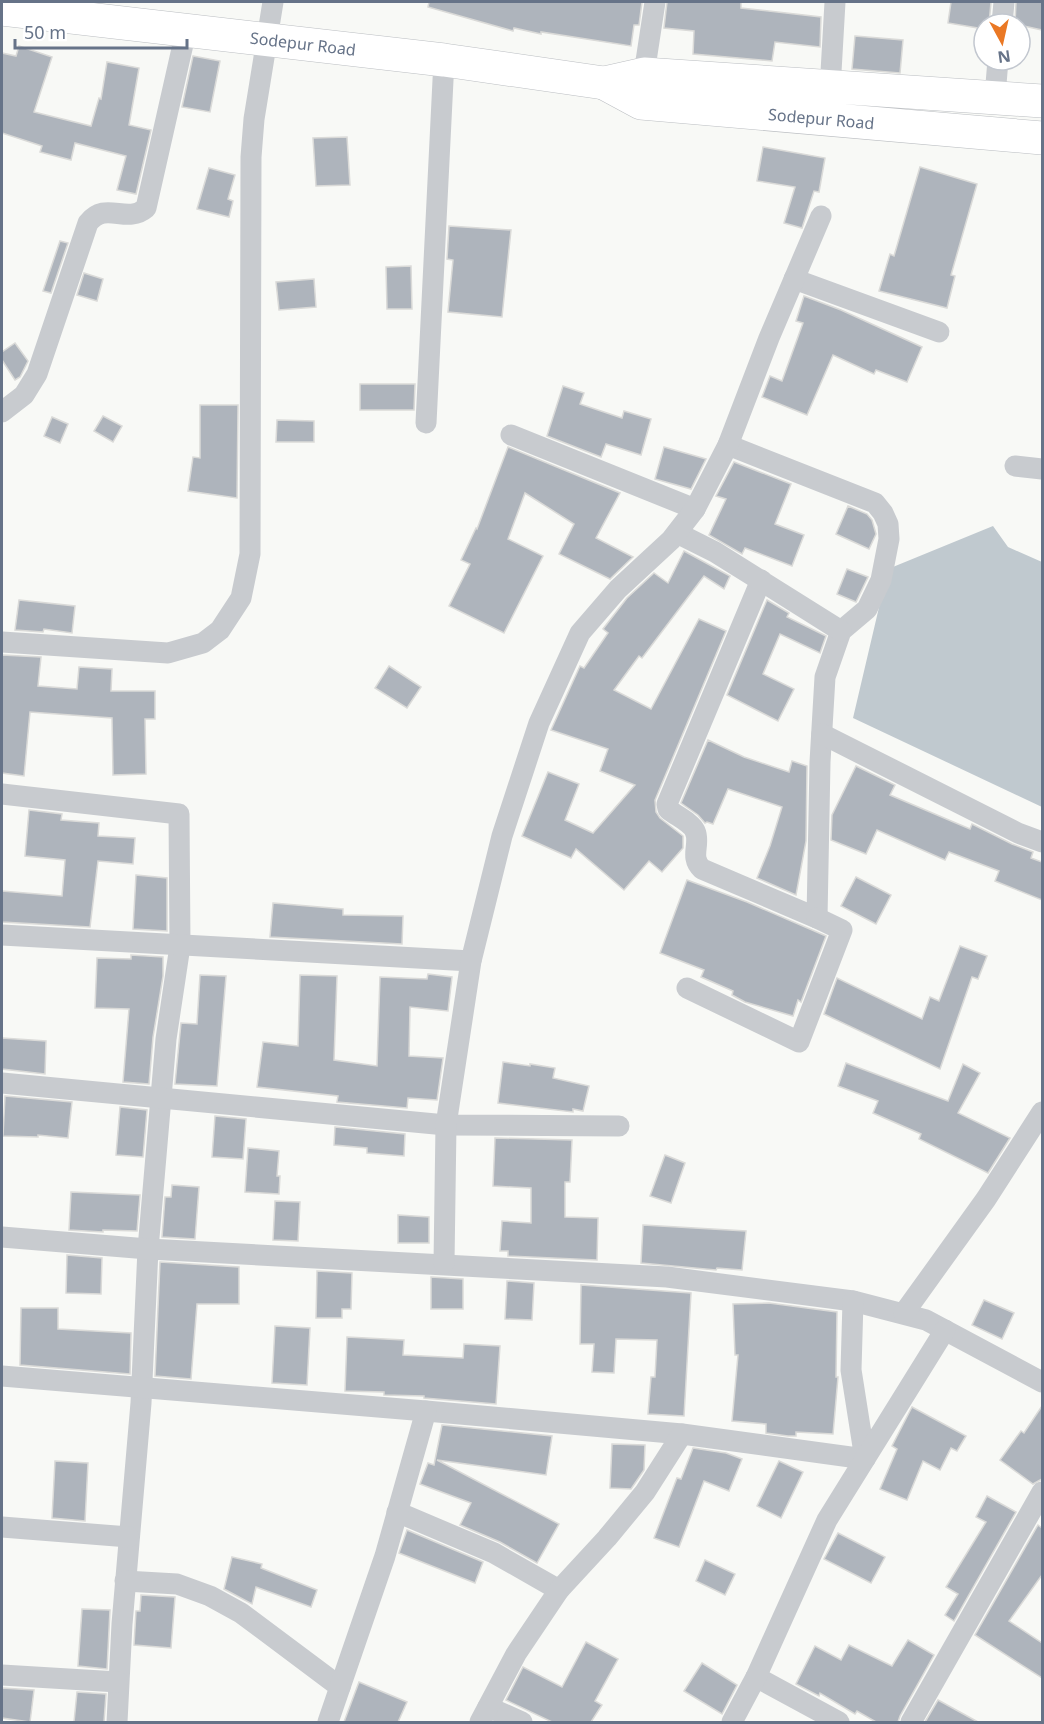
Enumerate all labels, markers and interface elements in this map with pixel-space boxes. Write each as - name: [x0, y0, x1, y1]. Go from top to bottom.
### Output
- scale bar: [15, 12, 188, 50]
- north arrow: [972, 12, 1032, 72]
- text: 50 m: [24, 20, 66, 44]
- street label: Sodepur Road: [249, 27, 357, 61]
- text: N: [996, 45, 1012, 69]
- street label: Sodepur Road: [767, 103, 875, 134]

